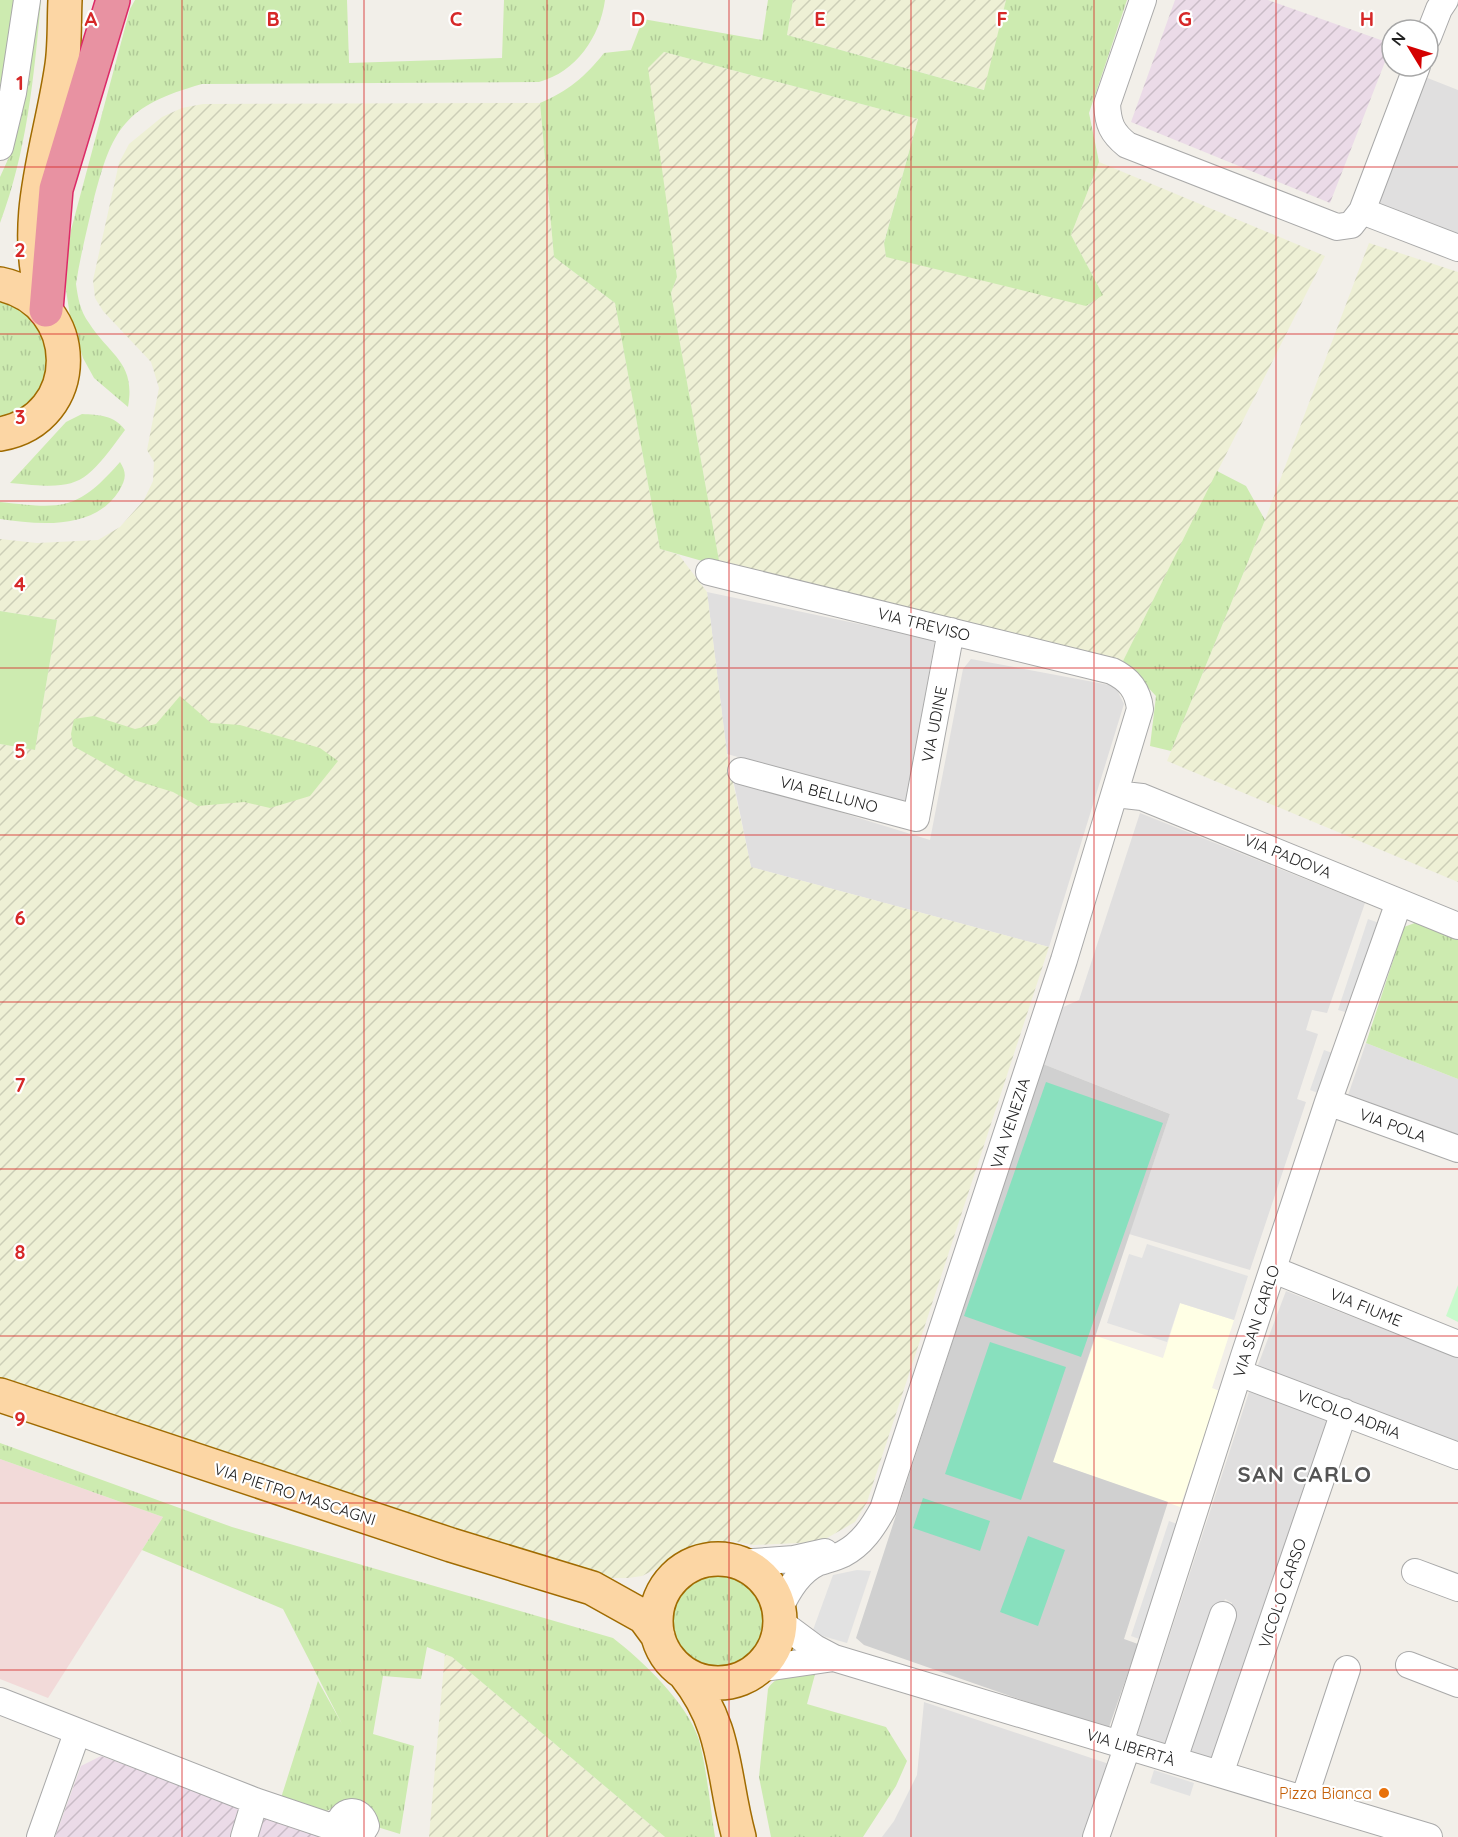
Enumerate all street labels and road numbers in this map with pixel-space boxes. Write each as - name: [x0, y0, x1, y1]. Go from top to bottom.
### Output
- street label: VIA TREVISO: [876, 603, 972, 645]
- street label: VIA UDINE: [917, 684, 951, 764]
- street label: VIA BELLUNO: [778, 771, 880, 817]
- street label: VIA PADOVA: [1241, 829, 1335, 883]
- street label: VIA VENEZIA: [986, 1075, 1034, 1171]
- street label: VIA POLA: [1357, 1104, 1429, 1146]
- street label: VIA SAN CARLO: [1228, 1262, 1284, 1380]
- street label: VIA FIUME: [1327, 1283, 1405, 1331]
- street label: VICOLO ADRIA: [1294, 1385, 1404, 1443]
- street label: VIA PIETRO MASCAGNI: [212, 1458, 378, 1530]
- street label: VICOLO CARSO: [1254, 1535, 1310, 1651]
- street label: VIA LIBERTÀ: [1084, 1724, 1178, 1770]

